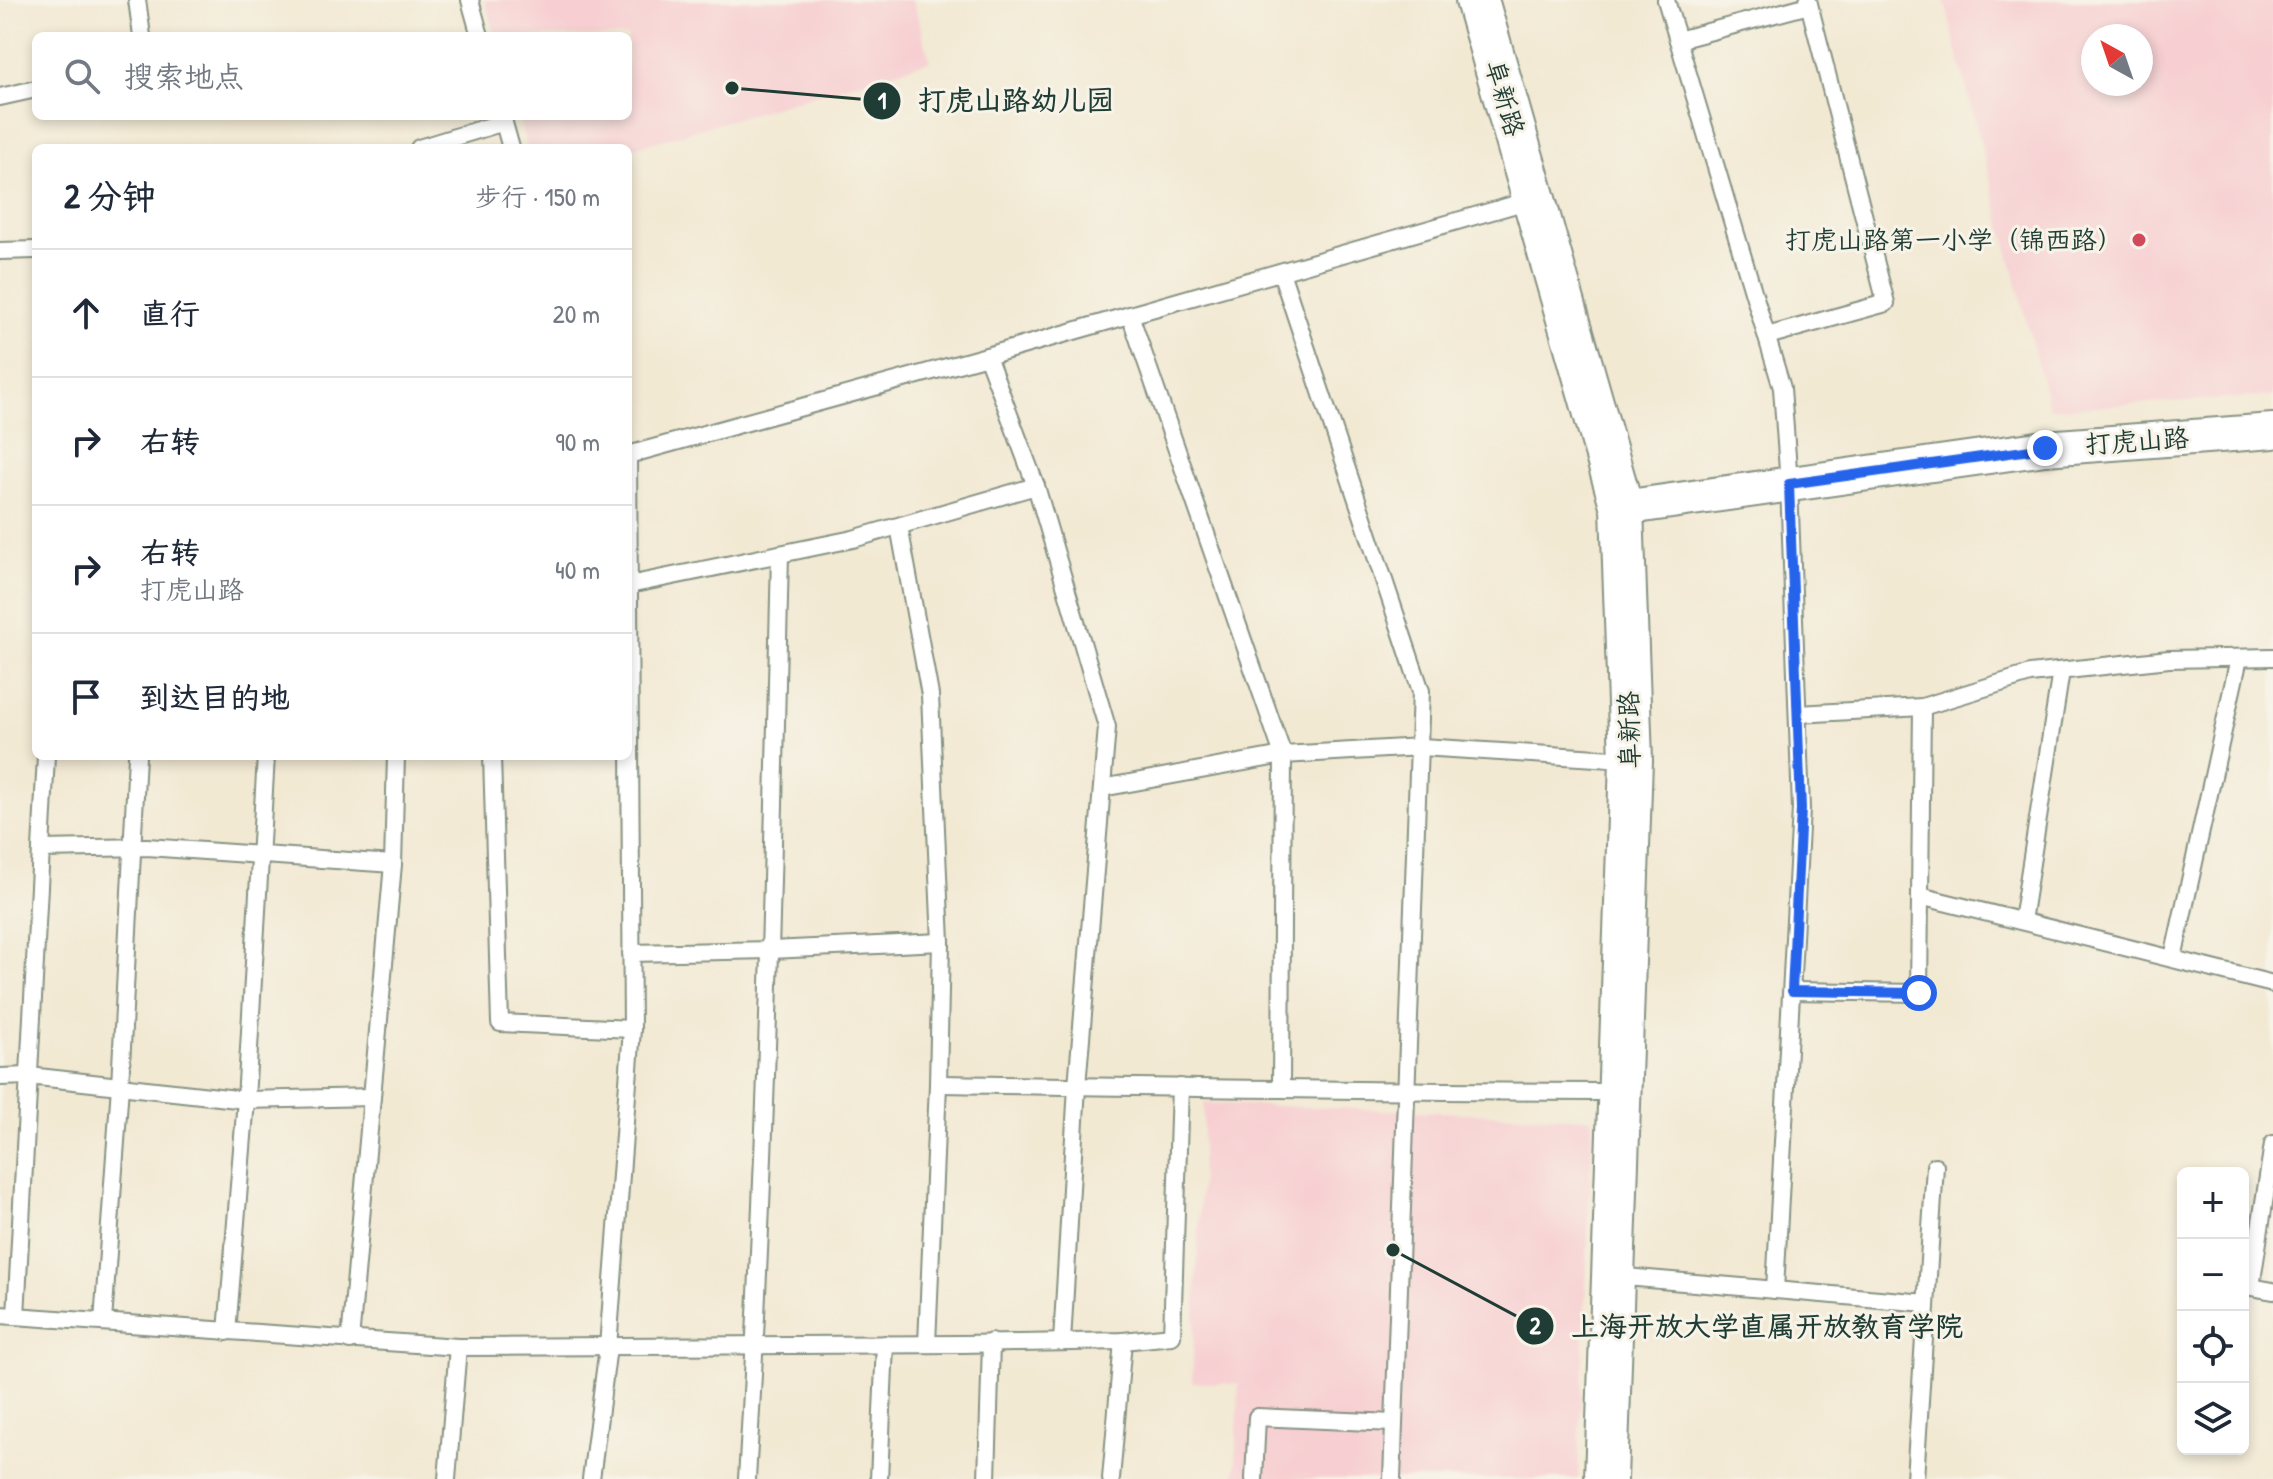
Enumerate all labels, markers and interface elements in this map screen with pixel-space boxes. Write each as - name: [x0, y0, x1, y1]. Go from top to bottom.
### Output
- north arrow: [2081, 24, 2153, 96]
- search box: [32, 32, 632, 120]
- icon: search: [60, 54, 104, 98]
- text: 搜索地点: [124, 56, 244, 96]
- street label: 阜新路: [1478, 56, 1533, 140]
- callout: 打虎山路幼儿园: [862, 75, 1130, 127]
- text: 打虎山路幼儿园: [918, 81, 1114, 119]
- text: 1: [878, 84, 887, 116]
- text: 2 分钟: [64, 173, 156, 219]
- text: 步行 · 150 m: [475, 179, 600, 214]
- place label: 打虎山路第一小学（锦西路）: [1785, 222, 2123, 257]
- marker: 打虎山路第一小学（锦西路）: [2130, 231, 2148, 249]
- icon: ahead: [64, 291, 108, 335]
- text: 直行: [140, 293, 200, 333]
- text: 20 m: [553, 296, 600, 331]
- icon: right: [64, 419, 108, 463]
- street label: 打虎山路: [2084, 419, 2190, 462]
- text: 右转: [140, 421, 200, 461]
- text: 90 m: [555, 424, 600, 459]
- route end: [2027, 430, 2063, 466]
- text: 右转: [140, 532, 200, 572]
- icon: right: [64, 547, 108, 591]
- text: 40 m: [555, 552, 600, 587]
- text: 打虎山路: [140, 572, 244, 607]
- icon: arrive: [64, 675, 108, 719]
- text: 到达目的地: [140, 677, 290, 717]
- street label: 阜新路: [1610, 691, 1647, 769]
- route start: [1901, 975, 1937, 1011]
- map controls: [2177, 1167, 2249, 1455]
- button: +: [2177, 1167, 2249, 1239]
- button: −: [2177, 1239, 2249, 1311]
- callout: 上海开放大学直属开放教育学院: [1515, 1300, 1979, 1352]
- text: 上海开放大学直属开放教育学院: [1571, 1307, 1963, 1345]
- text: 2: [1529, 1309, 1541, 1341]
- button: locate: [2177, 1311, 2249, 1383]
- button: layers: [2177, 1383, 2249, 1455]

